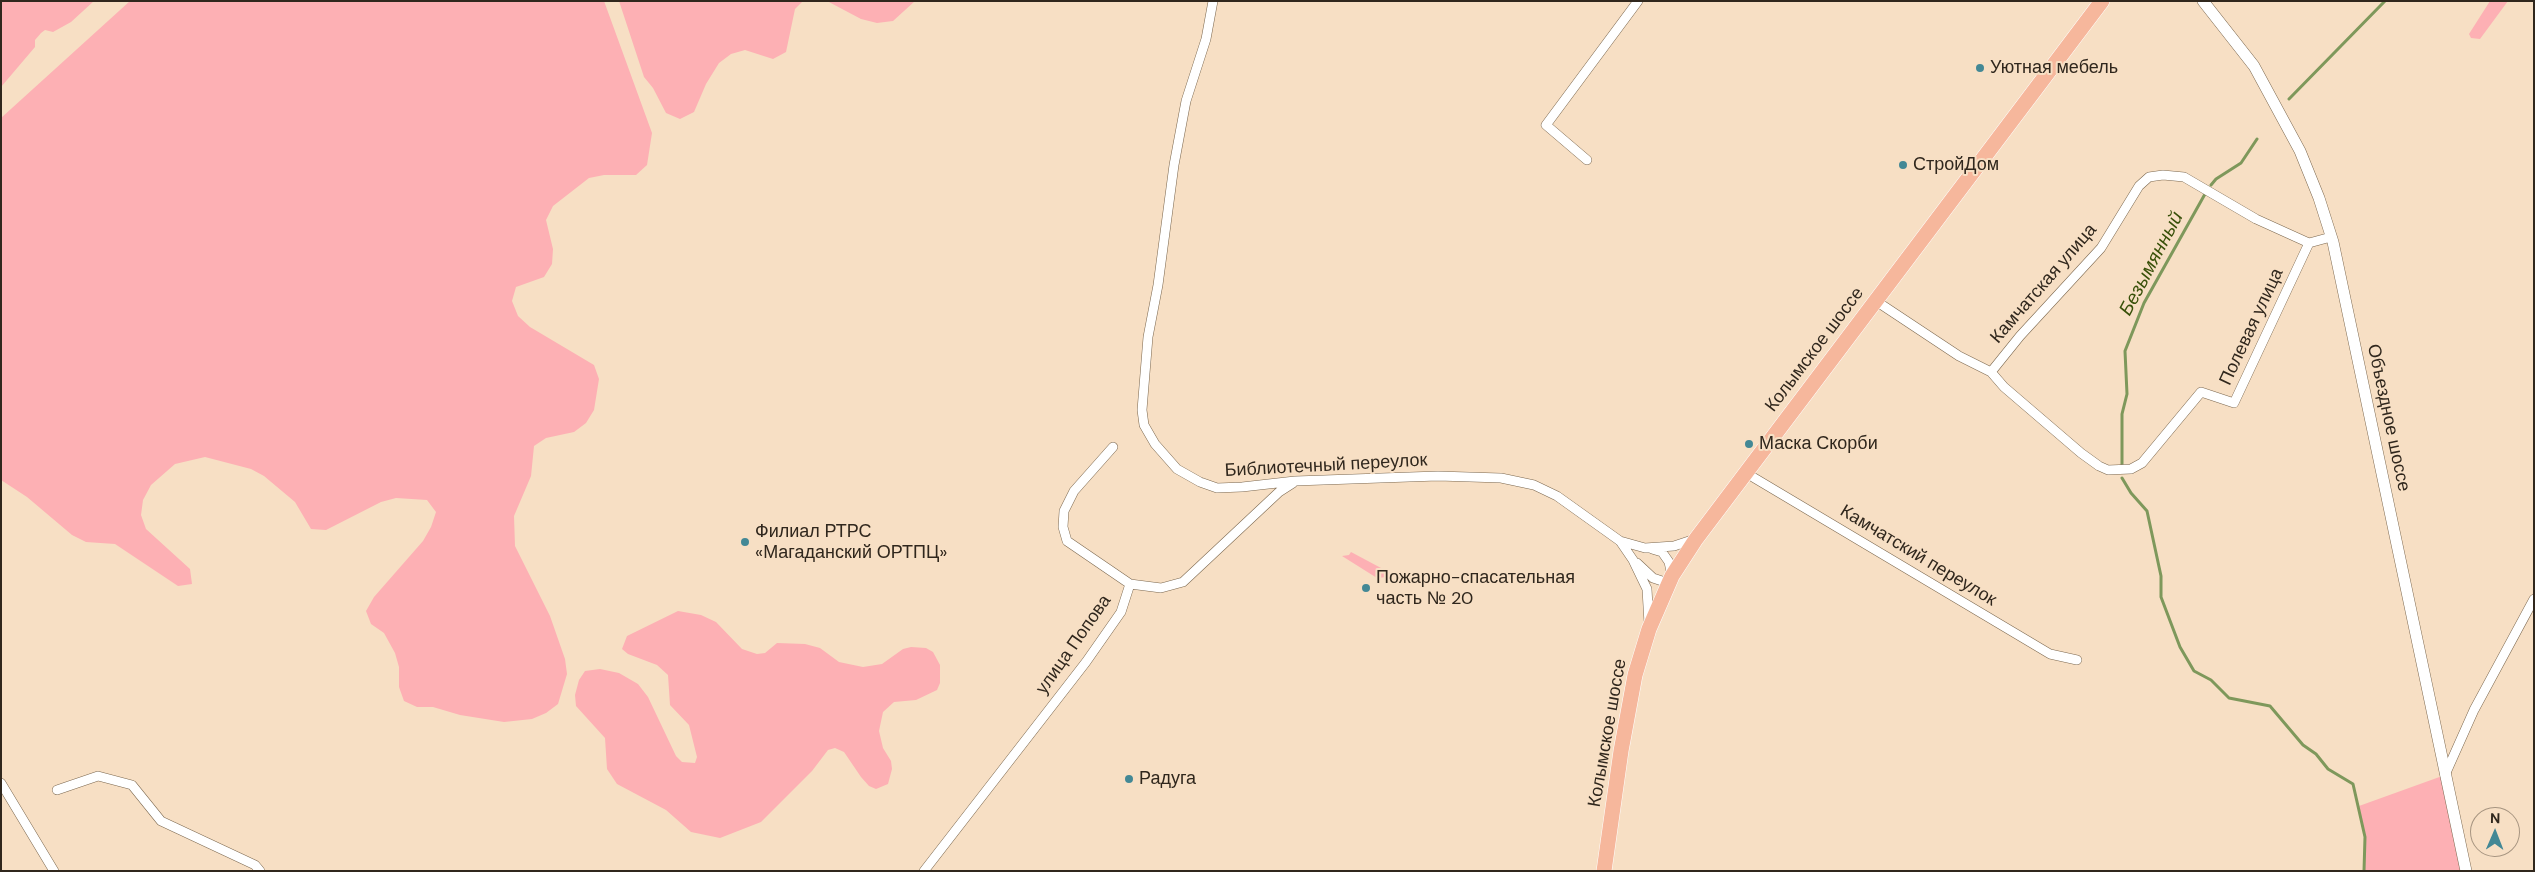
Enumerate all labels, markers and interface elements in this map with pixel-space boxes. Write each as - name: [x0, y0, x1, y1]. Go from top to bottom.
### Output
- place label: Уютная мебель: [1990, 57, 2118, 79]
- marker: Уютная мебель: [1974, 62, 1986, 74]
- place label: СтройДом: [1913, 154, 1999, 176]
- marker: СтройДом: [1897, 159, 1909, 171]
- water label: Безымянный: [2115, 208, 2189, 320]
- street label: Камчатская улица: [1986, 220, 2102, 348]
- street label: Полевая улица: [2215, 265, 2289, 389]
- street label: Колымское шоссе: [1761, 283, 1869, 417]
- street label: Объездное шоссе: [2362, 342, 2414, 494]
- place label: Маска Скорби: [1759, 433, 1878, 455]
- marker: Маска Скорби: [1743, 438, 1755, 450]
- street label: Библиотечный переулок: [1224, 450, 1428, 482]
- street label: Камчатский переулок: [1836, 501, 2000, 611]
- place label: Филиал РТРС «Магаданский ОРТПЦ»: [755, 521, 947, 564]
- marker: Филиал РТРС «Магаданский ОРТПЦ»: [739, 536, 751, 548]
- place label: Пожарно-спасательная часть № 20: [1376, 567, 1575, 610]
- marker: Пожарно-спасательная часть № 20: [1360, 582, 1372, 594]
- street label: улица Попова: [1032, 591, 1116, 699]
- street label: Колымское шоссе: [1584, 657, 1632, 809]
- place label: Радуга: [1139, 768, 1196, 790]
- marker: Радуга: [1123, 773, 1135, 785]
- north arrow: [2470, 807, 2520, 857]
- text: N: [2490, 809, 2501, 827]

